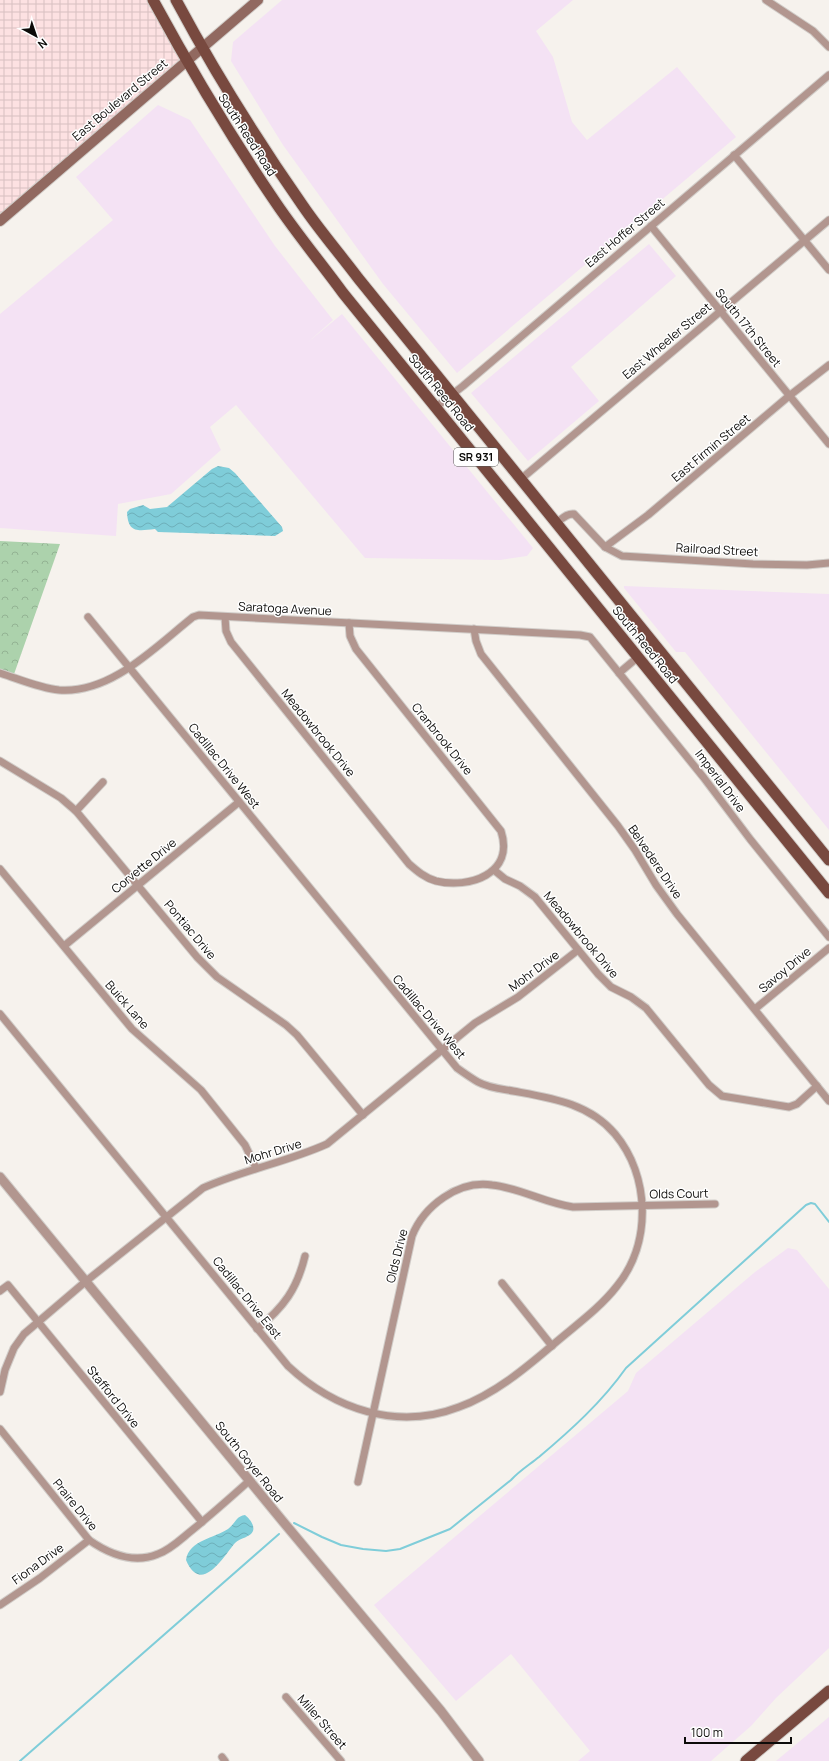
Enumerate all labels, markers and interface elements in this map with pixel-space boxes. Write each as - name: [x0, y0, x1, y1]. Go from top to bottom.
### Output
- north arrow: [16, 16, 56, 56]
- text: N: [35, 36, 51, 52]
- street label: East Boulevard Street: [68, 55, 171, 145]
- street label: South Reed Road: [214, 90, 281, 179]
- street label: East Hoffer Street: [581, 194, 668, 271]
- street label: South 17th Street: [711, 285, 785, 371]
- street label: East Wheeler Street: [619, 298, 715, 383]
- street label: South Reed Road: [405, 350, 478, 435]
- street label: East Firmin Street: [668, 410, 754, 486]
- road number: SR 931: [454, 448, 498, 466]
- street label: Railroad Street: [675, 539, 759, 560]
- street label: Saratoga Avenue: [238, 598, 332, 619]
- street label: South Reed Road: [609, 602, 682, 687]
- street label: Meadowbrook Drive: [278, 685, 359, 780]
- street label: Cranbrook Drive: [408, 699, 477, 778]
- street label: Cadillac Drive West: [185, 719, 264, 812]
- street label: Imperial Drive: [691, 746, 750, 815]
- street label: Belvedere Drive: [624, 821, 686, 902]
- street label: Corvette Drive: [108, 834, 180, 897]
- street label: Meadowbrook Drive: [540, 888, 623, 982]
- street label: Pontiac Drive: [160, 896, 220, 963]
- street label: Savoy Drive: [755, 943, 814, 996]
- street label: Mohr Drive: [505, 946, 562, 995]
- street label: Cadillac Drive West: [389, 971, 470, 1063]
- street label: Buick Lane: [102, 977, 153, 1033]
- street label: Mohr Drive: [242, 1135, 304, 1168]
- street label: Olds Court: [649, 1184, 709, 1203]
- street label: Olds Drive: [382, 1227, 411, 1285]
- street label: Cadillac Drive East: [209, 1253, 286, 1343]
- street label: Stafford Drive: [83, 1362, 144, 1431]
- street label: South Goyer Road: [211, 1418, 287, 1506]
- street label: Praire Drive: [49, 1475, 102, 1534]
- street label: Fiona Drive: [8, 1539, 67, 1588]
- street label: Miller Street: [294, 1691, 351, 1753]
- scale bar: [685, 1719, 791, 1745]
- text: 100 m: [691, 1724, 723, 1741]

